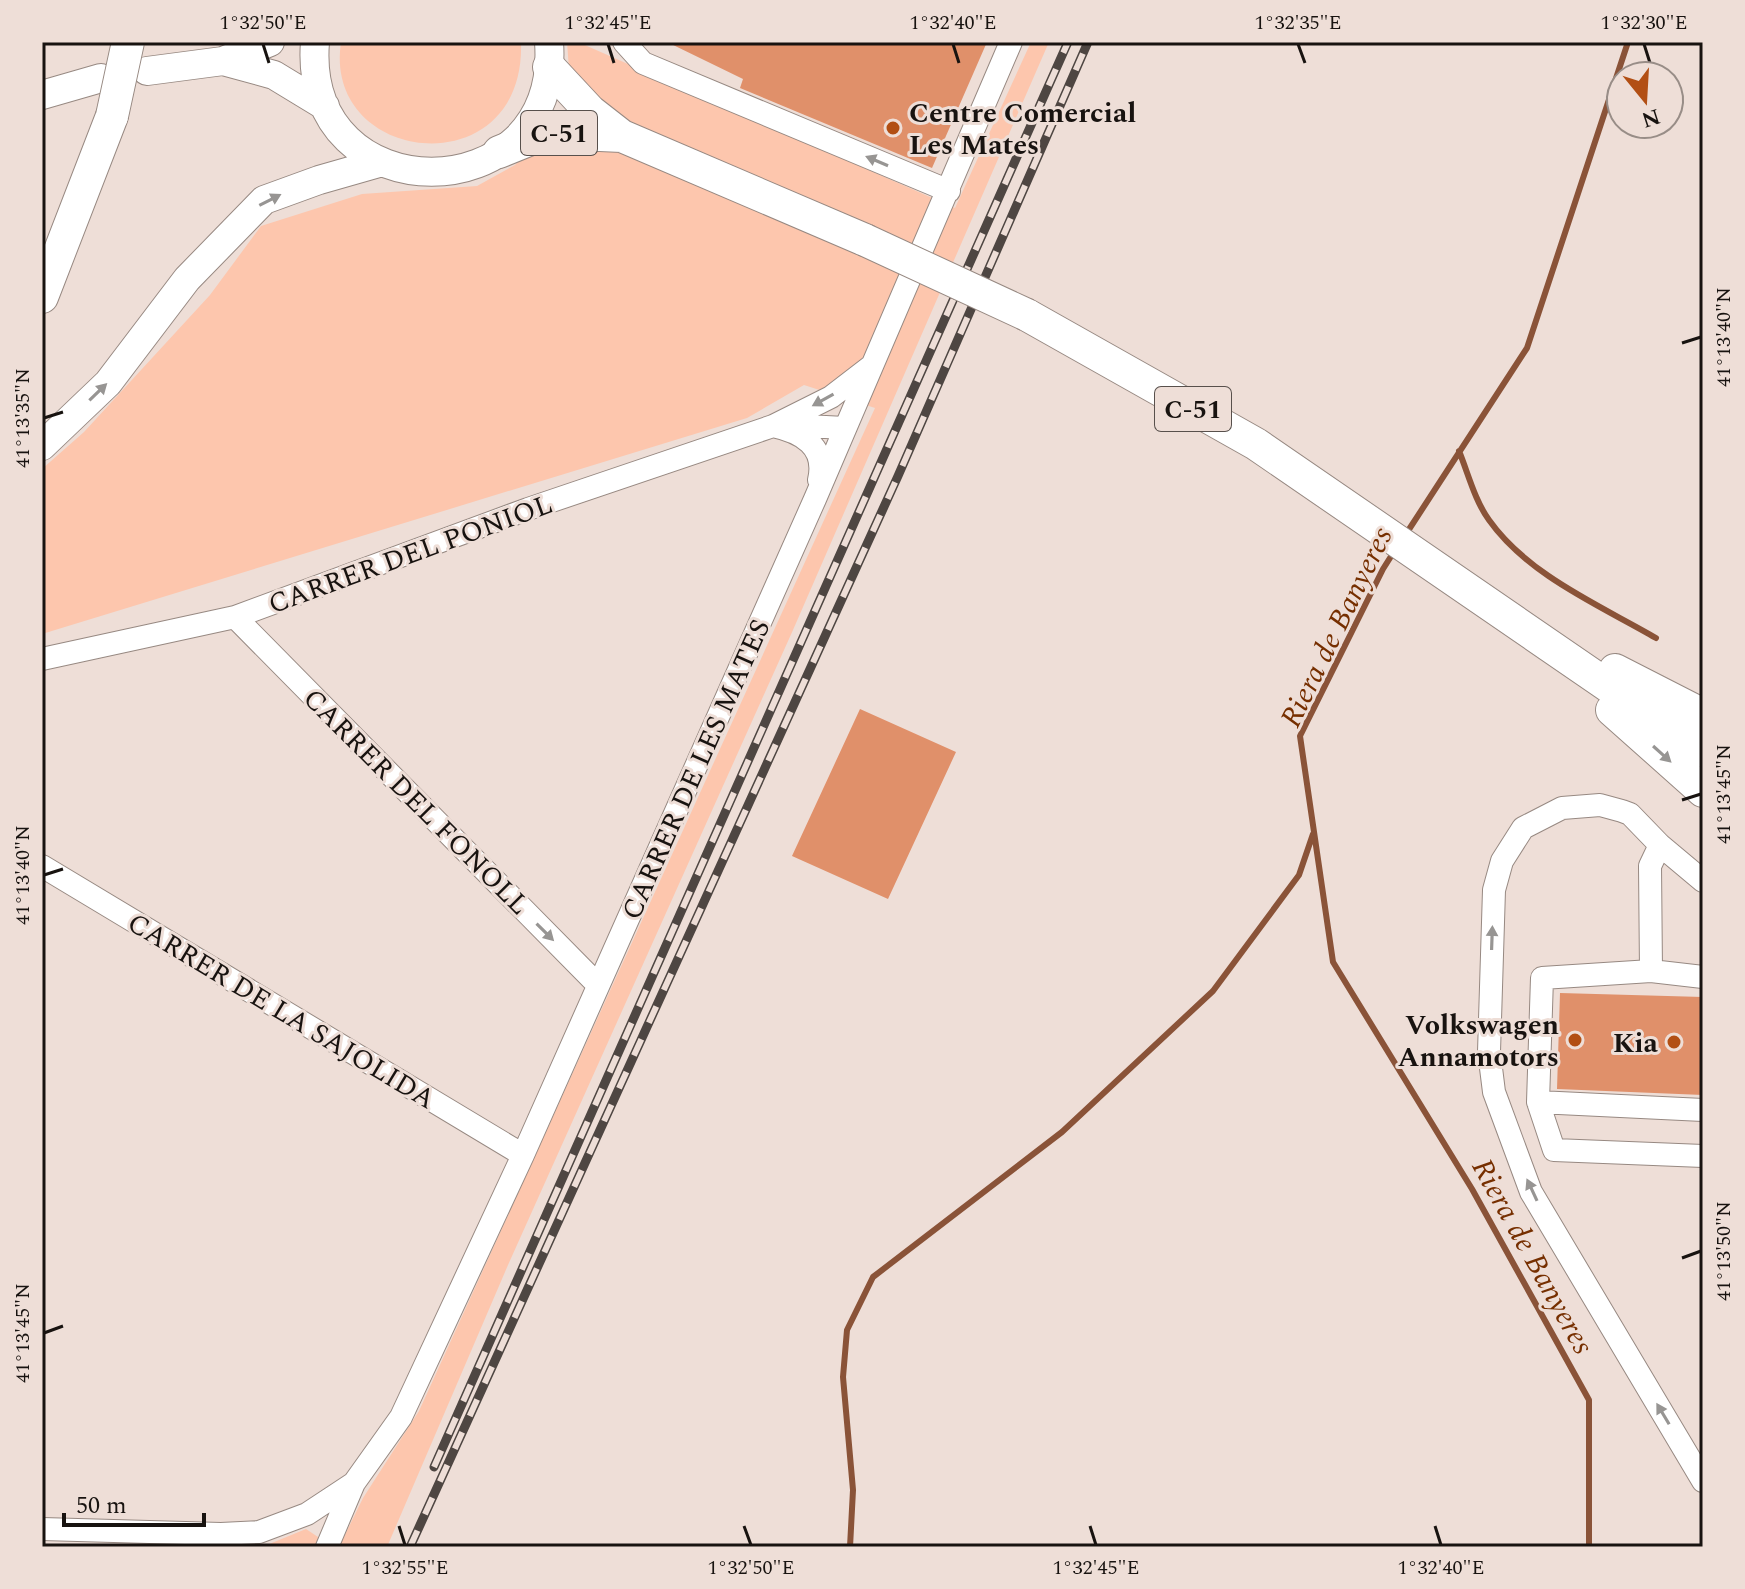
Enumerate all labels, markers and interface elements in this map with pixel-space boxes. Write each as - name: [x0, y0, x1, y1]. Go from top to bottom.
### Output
- text: 1°32'50"E: [219, 8, 307, 38]
- text: 1°32'45"E: [564, 8, 652, 38]
- text: 1°32'40"E: [909, 8, 997, 38]
- text: 1°32'35"E: [1254, 8, 1342, 38]
- text: 1°32'30"E: [1600, 8, 1688, 38]
- north arrow: [1605, 60, 1685, 140]
- place label: Centre Comercial Les Mates: [909, 92, 1136, 167]
- text: N: [1637, 99, 1664, 136]
- road number: C-51: [521, 111, 597, 155]
- marker: Centre Comercial Les Mates: [884, 119, 902, 137]
- one-way arrow: [865, 154, 889, 167]
- one-way arrow: [259, 193, 282, 206]
- text: 41°13'40"N: [1709, 287, 1739, 387]
- text: 41°13'35"N: [8, 368, 38, 468]
- one-way arrow: [88, 384, 107, 402]
- road number: C-51: [1155, 387, 1231, 431]
- one-way arrow: [812, 393, 835, 407]
- street label: CARRER DEL PONIOL: [262, 483, 559, 626]
- water label: Riera de Banyeres: [1268, 519, 1406, 735]
- street label: CARRER DE LES MATES: [611, 612, 782, 927]
- street label: CARRER DEL FONOLL: [293, 679, 539, 925]
- one-way arrow: [1652, 744, 1671, 762]
- text: 41°13'45"N: [1709, 744, 1739, 844]
- text: 41°13'40"N: [8, 825, 38, 925]
- street label: CARRER DE LA SAJOLIDA: [119, 902, 444, 1121]
- one-way arrow: [536, 922, 554, 941]
- one-way arrow: [1486, 925, 1499, 950]
- place label: Volkswagen Annamotors: [1398, 1004, 1559, 1079]
- place label: Kia: [1613, 1022, 1659, 1065]
- marker: Volkswagen Annamotors: [1566, 1031, 1584, 1049]
- marker: Kia: [1665, 1033, 1683, 1051]
- water label: Riera de Banyeres: [1459, 1150, 1605, 1363]
- one-way arrow: [1525, 1178, 1539, 1202]
- text: 41°13'50"N: [1709, 1201, 1739, 1301]
- text: 41°13'45"N: [8, 1283, 38, 1383]
- one-way arrow: [1656, 1403, 1670, 1425]
- scale bar: [64, 1477, 204, 1527]
- text: 50 m: [76, 1488, 127, 1524]
- text: 1°32'55"E: [361, 1553, 449, 1583]
- text: 1°32'50"E: [707, 1553, 795, 1583]
- text: 1°32'45"E: [1052, 1553, 1140, 1583]
- text: 1°32'40"E: [1397, 1553, 1485, 1583]

